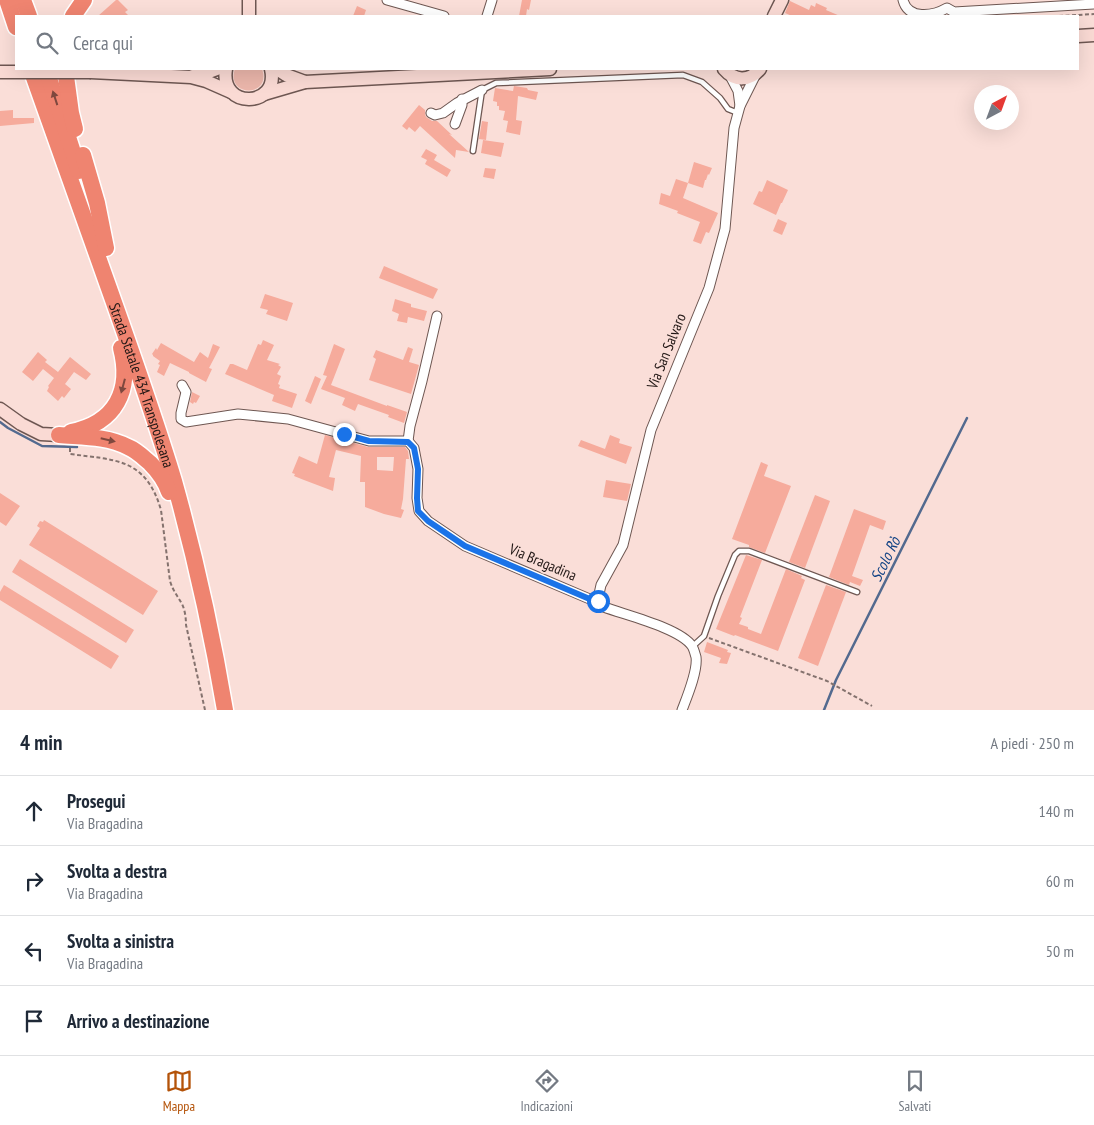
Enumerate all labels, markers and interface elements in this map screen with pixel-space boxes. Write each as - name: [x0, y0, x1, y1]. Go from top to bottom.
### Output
- search box: [15, 15, 1079, 70]
- icon: search: [33, 29, 61, 57]
- text: Cerca qui: [73, 31, 133, 55]
- north arrow: [974, 85, 1019, 130]
- one-way arrow: [51, 90, 58, 105]
- street label: Strada Statale 434 Transpolesana: [105, 300, 179, 470]
- street label: Via San Salvaro: [642, 310, 690, 393]
- one-way arrow: [119, 378, 127, 393]
- route end: [333, 423, 356, 446]
- one-way arrow: [100, 436, 115, 444]
- water label: Scolo Rò: [866, 532, 905, 585]
- street label: Via Bragadina: [506, 539, 580, 585]
- route start: [587, 590, 610, 613]
- text: 4 min: [20, 729, 62, 756]
- text: A piedi · 250 m: [991, 733, 1074, 753]
- text: Prosegui: [67, 789, 126, 813]
- icon: ahead: [20, 797, 48, 825]
- text: 140 m: [1039, 801, 1074, 821]
- text: Via Bragadina: [67, 813, 143, 833]
- text: Svolta a destra: [67, 859, 167, 883]
- icon: right: [20, 867, 48, 895]
- text: 60 m: [1046, 871, 1074, 891]
- text: Via Bragadina: [67, 883, 143, 903]
- text: Svolta a sinistra: [67, 929, 174, 953]
- icon: left: [20, 937, 48, 965]
- text: 50 m: [1046, 941, 1074, 961]
- text: Via Bragadina: [67, 953, 143, 973]
- icon: arrive: [20, 1007, 48, 1035]
- text: Arrivo a destinazione: [67, 1009, 210, 1033]
- tab: Mappa: [163, 1067, 195, 1115]
- tab: Indicazioni: [521, 1067, 573, 1115]
- tab: Salvati: [898, 1067, 931, 1115]

